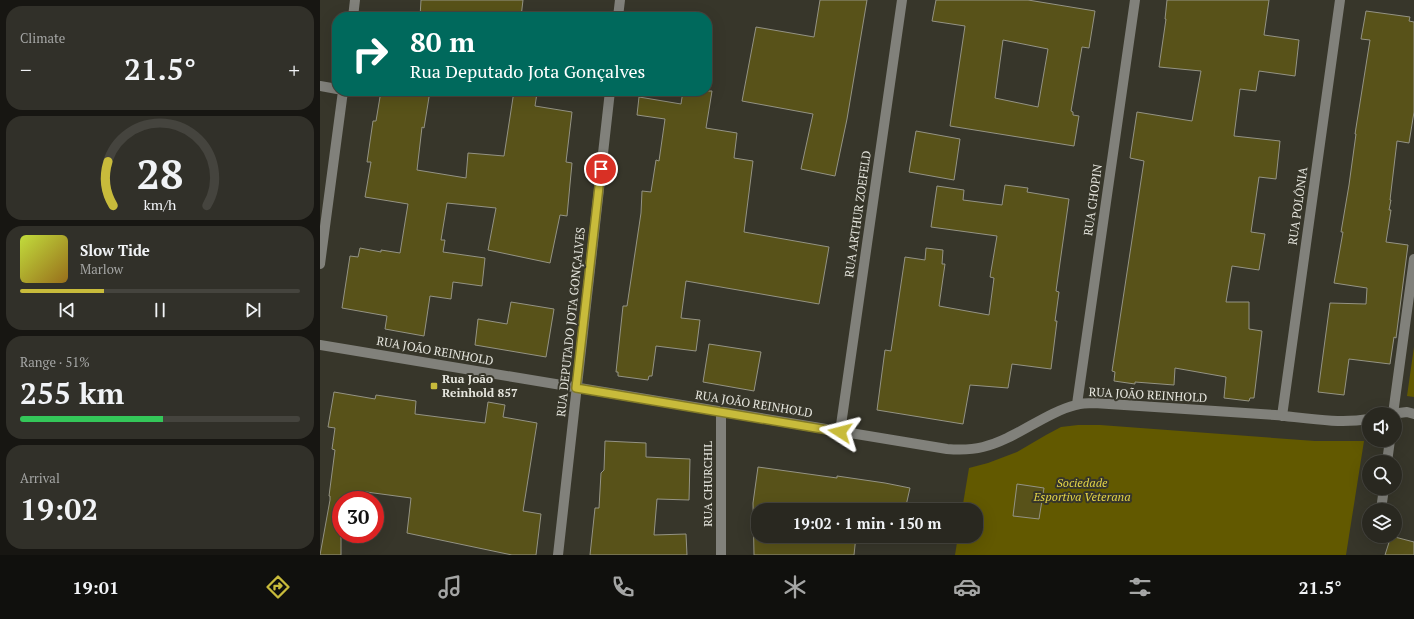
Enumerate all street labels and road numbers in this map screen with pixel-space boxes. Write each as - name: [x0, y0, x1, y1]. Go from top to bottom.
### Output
- street label: RUA ARTHUR ZOEFELD: [841, 150, 874, 278]
- street label: RUA CHOPIN: [1080, 163, 1105, 237]
- street label: RUA POLÔNIA: [1285, 165, 1311, 246]
- street label: RUA DEPUTADO JOTA GONÇALVES: [553, 226, 588, 418]
- street label: RUA JOÃO REINHOLD: [375, 333, 495, 368]
- street label: RUA JOÃO REINHOLD: [1088, 384, 1208, 405]
- street label: RUA JOÃO REINHOLD: [694, 387, 814, 420]
- street label: RUA CHURCHIL: [700, 441, 715, 527]

